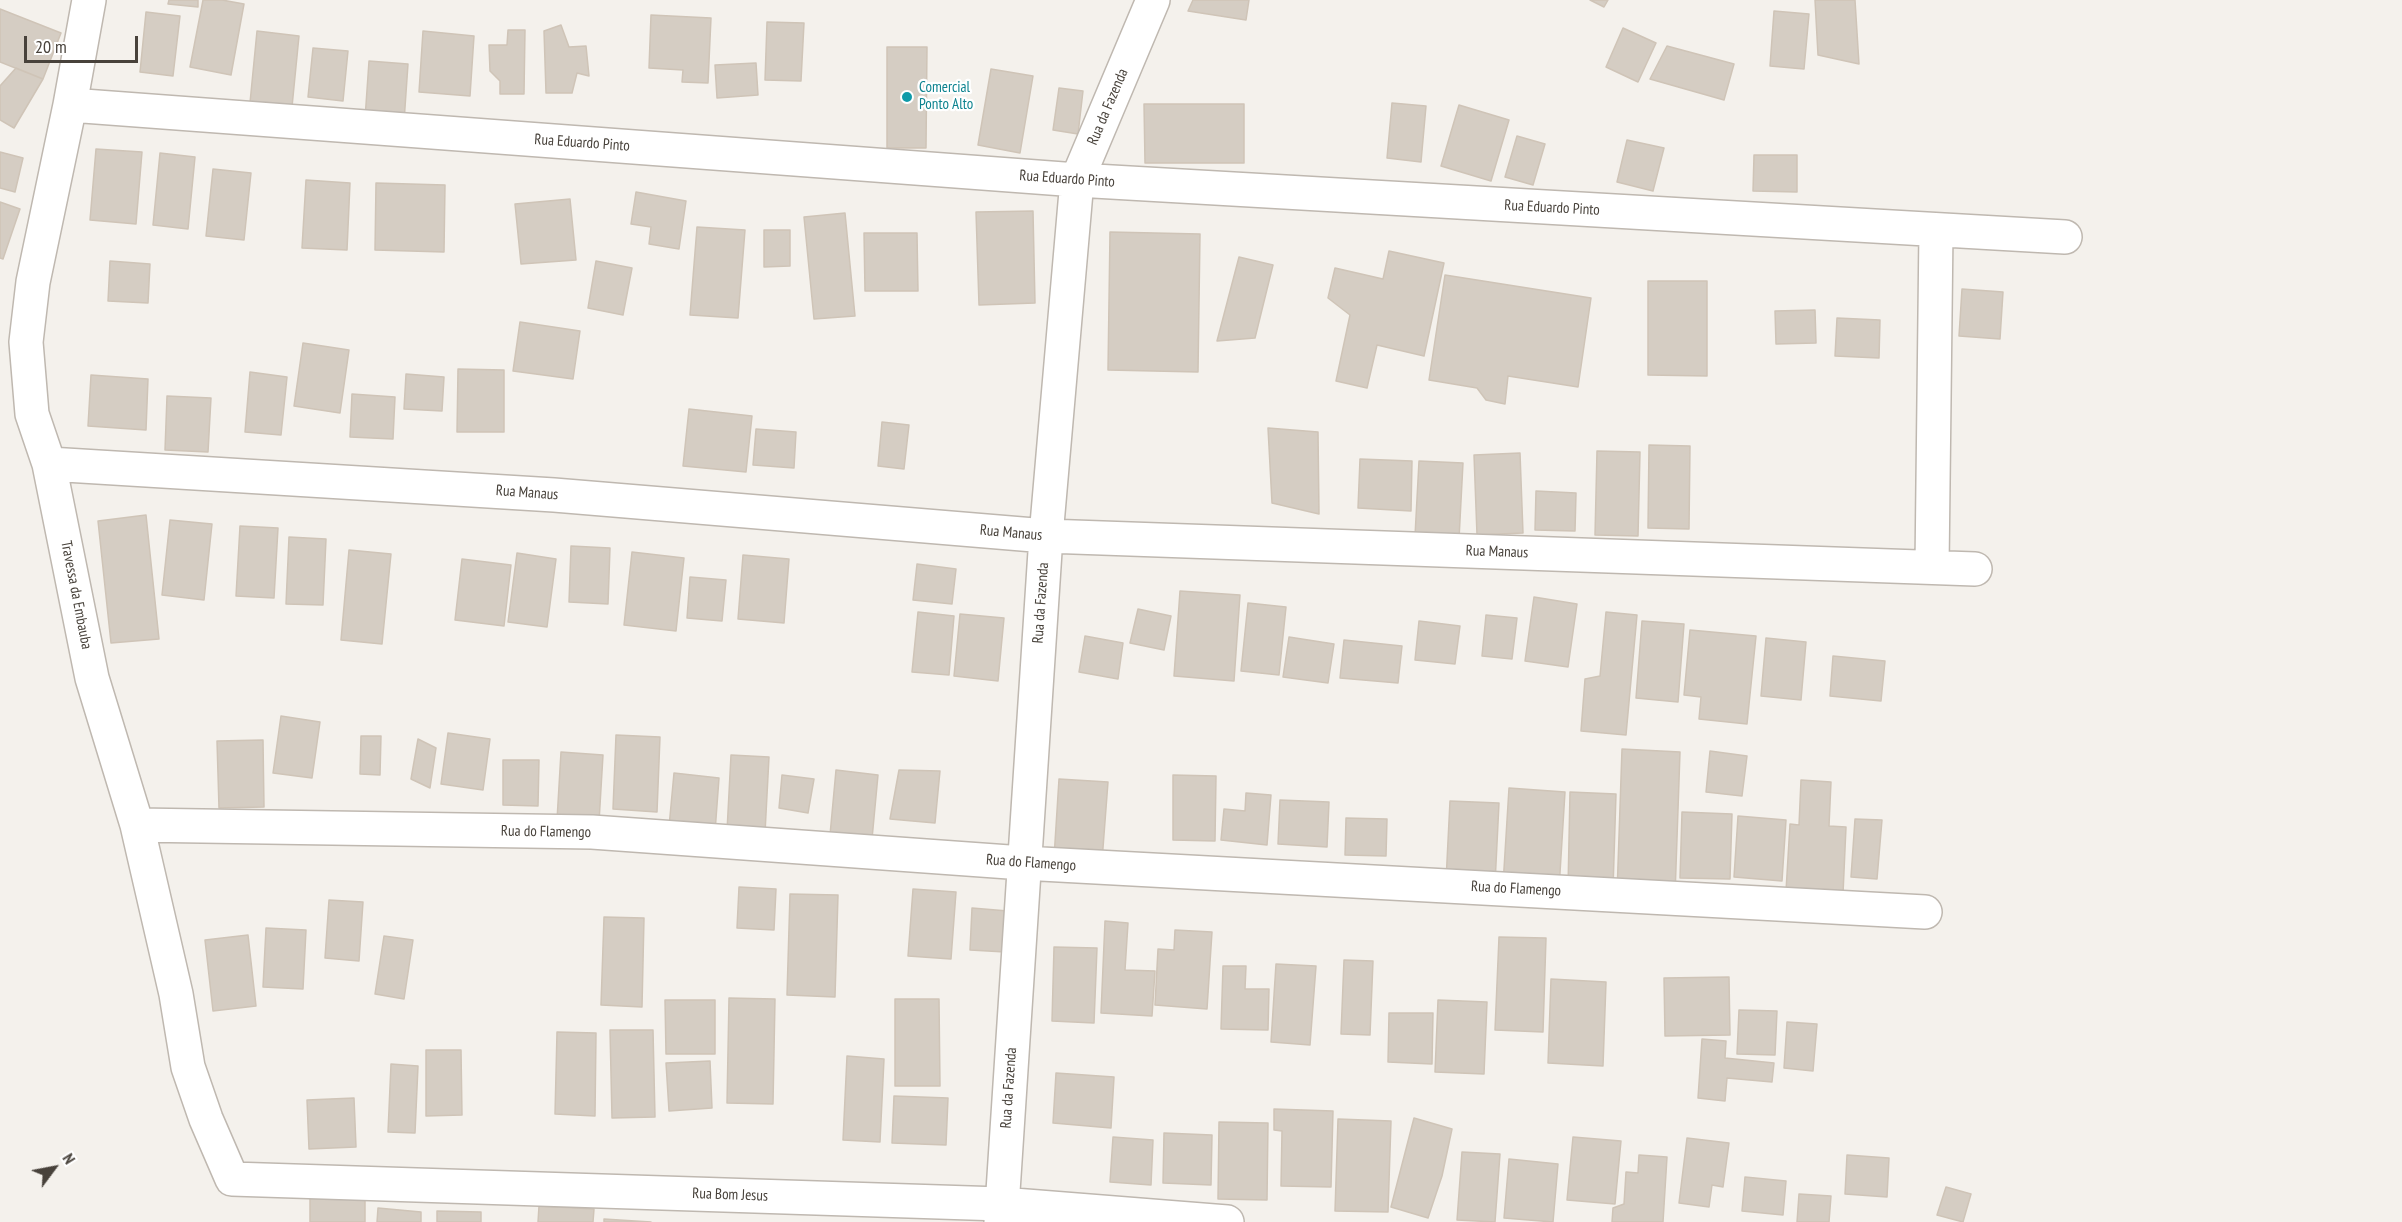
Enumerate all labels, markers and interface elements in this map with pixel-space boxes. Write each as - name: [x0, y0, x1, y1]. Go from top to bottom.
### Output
- scale bar: [27, 24, 141, 62]
- text: 20 m: [35, 35, 67, 58]
- street label: Rua da Fazenda: [1084, 66, 1132, 148]
- place label: Comercial Ponto Alto: [919, 79, 973, 114]
- marker: Comercial Ponto Alto: [900, 90, 914, 104]
- street label: Rua Eduardo Pinto: [534, 131, 630, 155]
- street label: Rua Eduardo Pinto: [1019, 167, 1115, 191]
- street label: Rua Eduardo Pinto: [1504, 197, 1600, 219]
- street label: Rua Manaus: [495, 482, 559, 504]
- street label: Rua Manaus: [979, 521, 1043, 545]
- street label: Travessa da Embauba: [57, 539, 95, 651]
- street label: Rua Manaus: [1465, 542, 1529, 562]
- street label: Rua da Fazenda: [1029, 562, 1053, 644]
- street label: Rua do Flamengo: [501, 822, 591, 842]
- street label: Rua do Flamengo: [985, 851, 1077, 875]
- street label: Rua do Flamengo: [1470, 878, 1562, 900]
- street label: Rua da Fazenda: [997, 1047, 1021, 1129]
- north arrow: [24, 1138, 84, 1198]
- text: N: [58, 1149, 80, 1167]
- street label: Rua Bom Jesus: [692, 1185, 768, 1205]

